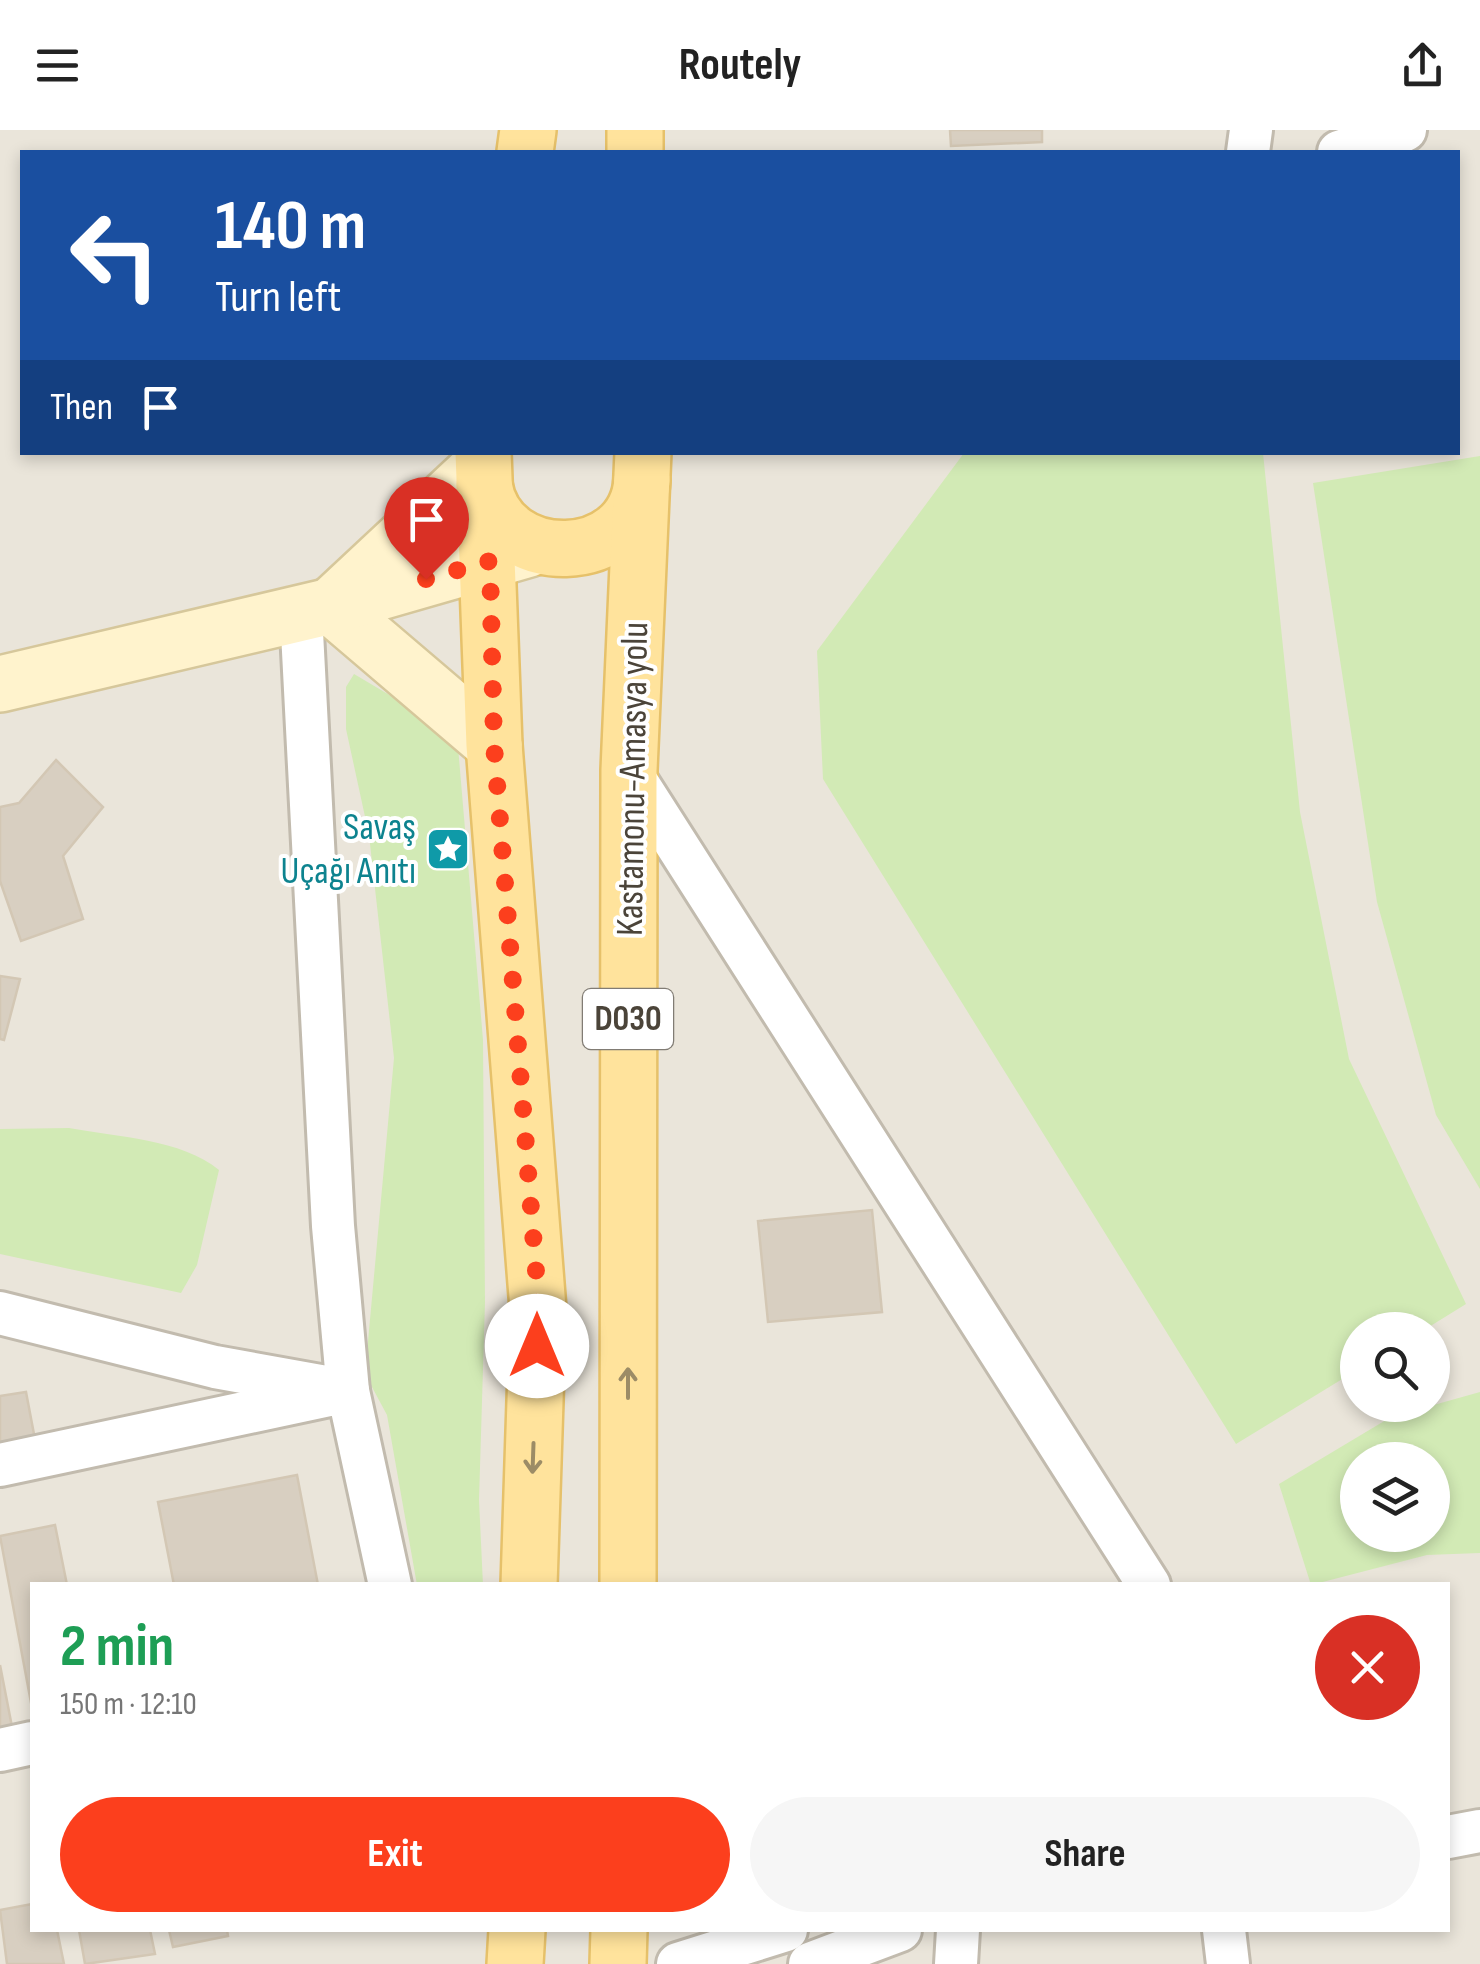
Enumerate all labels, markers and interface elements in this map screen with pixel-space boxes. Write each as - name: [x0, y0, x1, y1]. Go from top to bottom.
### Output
- icon: menu: [30, 38, 85, 93]
- text: Routely: [679, 38, 801, 93]
- icon: share: [1395, 38, 1450, 93]
- text: 140 m: [215, 185, 366, 269]
- icon: left: [50, 190, 180, 320]
- text: Turn left: [215, 270, 341, 325]
- icon: arrive: [133, 380, 188, 435]
- text: Then: [50, 385, 113, 430]
- pin: [384, 477, 469, 580]
- icon: arrive: [399, 492, 454, 547]
- street label: Kastamonu-Amasya yolu: [608, 622, 658, 936]
- place label: Savaş Uçağı Anıtı: [281, 805, 416, 894]
- place icon: Savaş Uçağı Anıtı: [425, 826, 471, 872]
- road number: D030: [583, 989, 673, 1049]
- position arrow: [485, 1294, 589, 1398]
- map controls: [1340, 1312, 1450, 1552]
- button: search: [1340, 1312, 1450, 1422]
- one-way arrow: [618, 1367, 638, 1400]
- one-way arrow: [524, 1441, 543, 1473]
- button: layers: [1340, 1442, 1450, 1552]
- text: 2 min: [60, 1611, 174, 1683]
- button: close: [1315, 1615, 1420, 1720]
- text: 150 m · 12:10: [60, 1685, 197, 1724]
- button: Exit: [60, 1797, 730, 1912]
- button: Share: [750, 1797, 1420, 1912]

